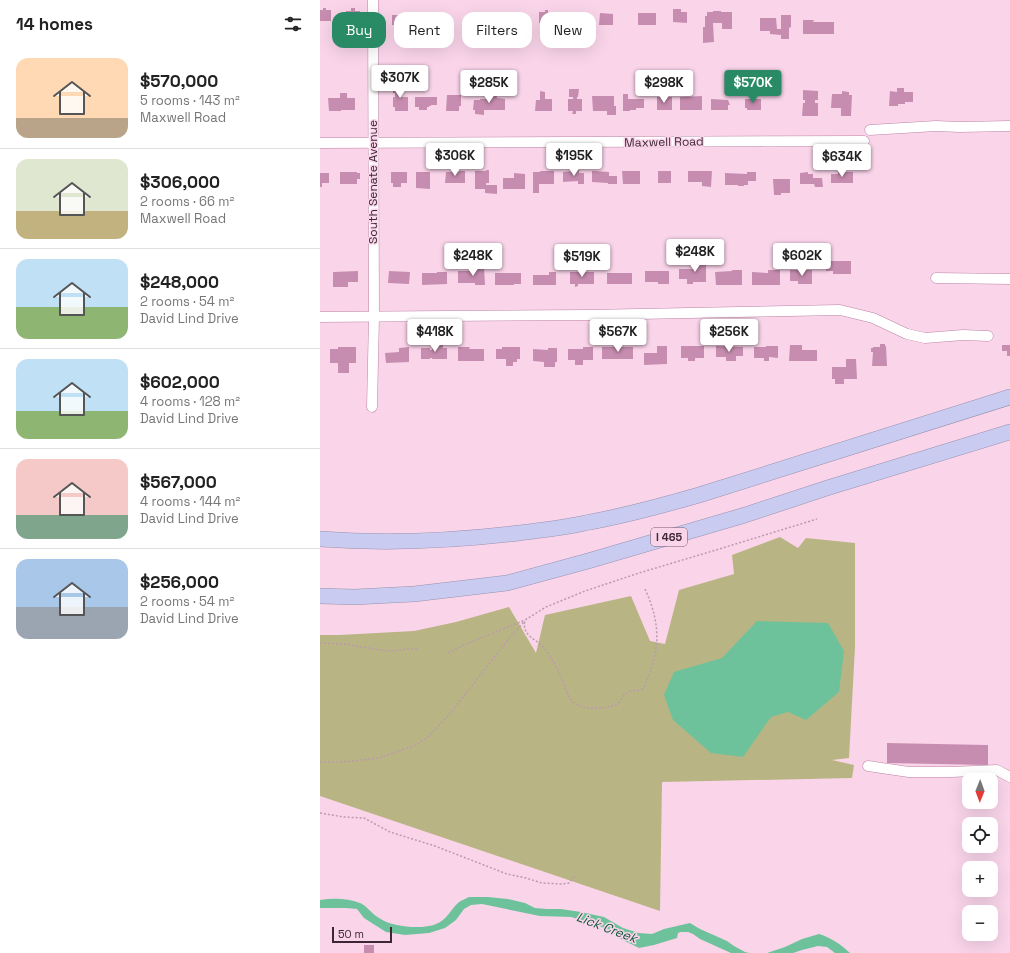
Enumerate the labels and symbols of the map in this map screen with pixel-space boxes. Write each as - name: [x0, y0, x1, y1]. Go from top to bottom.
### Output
- pin: $307K: [372, 65, 428, 99]
- pin: $285K: [461, 70, 517, 104]
- pin: $298K: [636, 70, 692, 104]
- pin: $570K: [725, 70, 781, 104]
- street label: South Senate Avenue: [365, 120, 381, 244]
- street label: Maxwell Road: [624, 133, 704, 151]
- pin: $306K: [427, 143, 483, 177]
- pin: $195K: [546, 143, 602, 177]
- pin: $634K: [814, 144, 870, 178]
- pin: $248K: [667, 239, 723, 273]
- pin: $248K: [445, 243, 501, 277]
- pin: $602K: [774, 243, 830, 277]
- pin: $519K: [554, 244, 610, 278]
- pin: $418K: [407, 319, 463, 353]
- pin: $567K: [590, 319, 646, 353]
- pin: $256K: [701, 319, 757, 353]
- road number: I 465: [651, 528, 687, 546]
- north arrow: [962, 773, 998, 809]
- water label: Lick Creek: [574, 908, 642, 948]
- scale bar: [332, 925, 392, 944]

